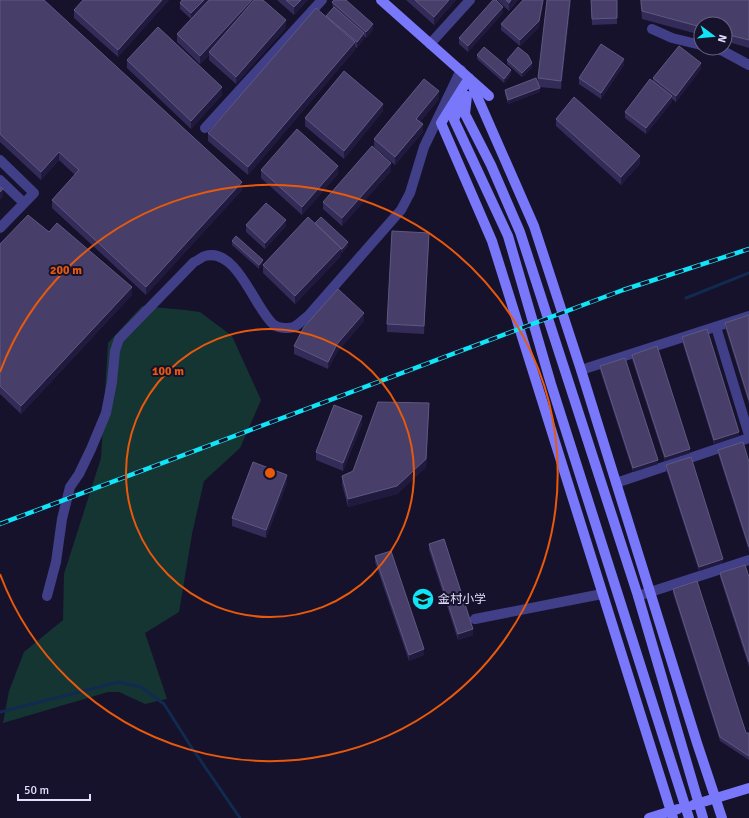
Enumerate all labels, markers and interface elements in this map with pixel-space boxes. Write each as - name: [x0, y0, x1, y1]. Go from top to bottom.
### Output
- north arrow: [693, 16, 733, 56]
- text: N: [715, 33, 729, 44]
- text: 200 m: [50, 263, 82, 278]
- text: 100 m: [152, 364, 184, 379]
- centre of rings: [263, 466, 277, 480]
- school or university icon: 金村小学: [410, 586, 436, 612]
- place label: 金村小学: [438, 592, 486, 607]
- scale bar: [18, 776, 90, 802]
- text: 50 m: [24, 783, 49, 798]

